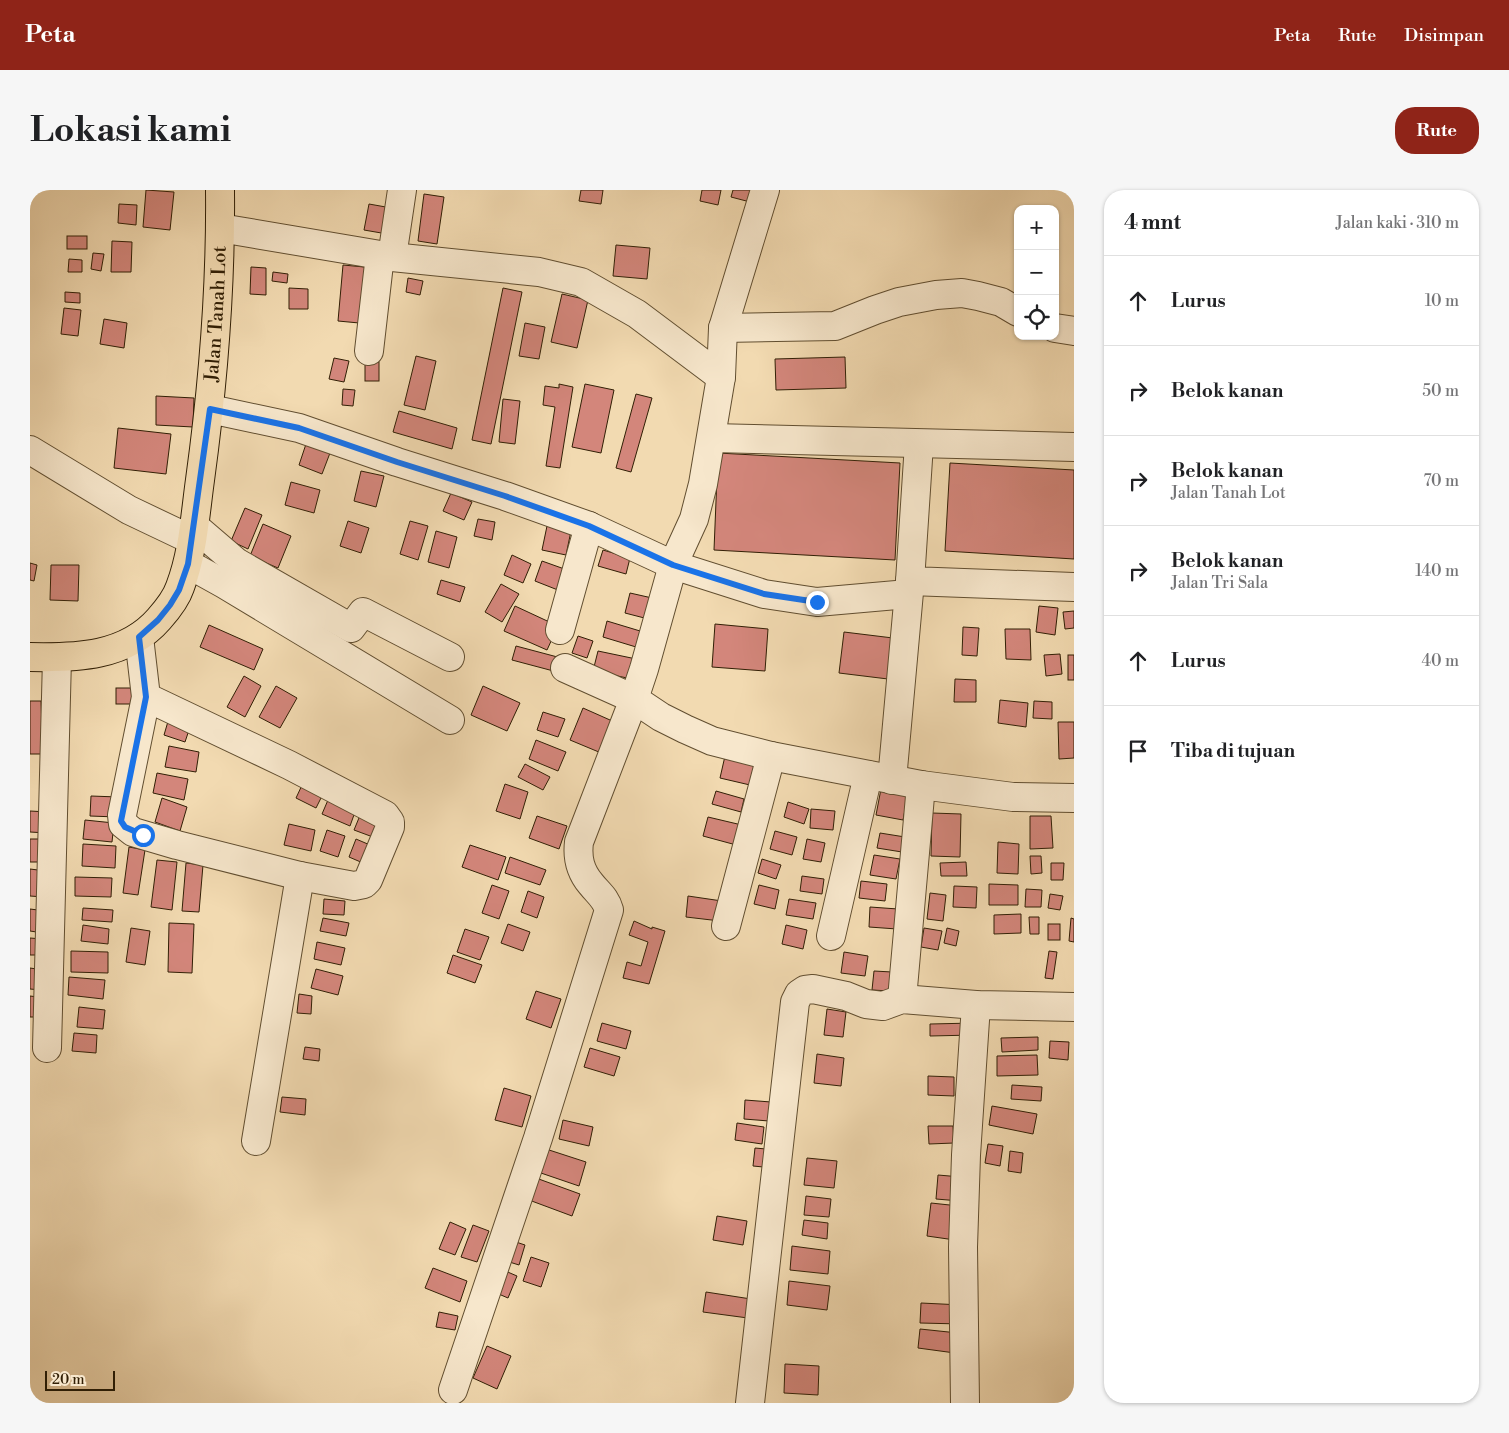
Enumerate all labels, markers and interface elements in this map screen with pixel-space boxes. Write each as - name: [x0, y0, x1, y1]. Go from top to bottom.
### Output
- text: Peta: [25, 20, 75, 50]
- text: Peta: [1274, 24, 1310, 47]
- text: Rute: [1338, 24, 1376, 47]
- text: Disimpan: [1404, 24, 1484, 47]
- button: Rute: [1395, 107, 1479, 154]
- text: Lokasi kami: [30, 109, 231, 152]
- map controls: [1014, 205, 1059, 340]
- button: +: [1014, 205, 1059, 250]
- text: 4 mnt: [1124, 210, 1181, 236]
- text: Jalan kaki · 310 m: [1336, 213, 1459, 233]
- street label: Jalan Tanah Lot: [199, 245, 232, 384]
- button: −: [1014, 250, 1059, 295]
- icon: ahead: [1124, 287, 1152, 315]
- text: Lurus: [1171, 289, 1226, 313]
- text: 10 m: [1425, 291, 1459, 311]
- button: locate: [1014, 295, 1059, 340]
- icon: right: [1124, 377, 1152, 405]
- text: Belok kanan: [1171, 379, 1284, 403]
- text: 50 m: [1422, 381, 1459, 401]
- text: Belok kanan: [1171, 459, 1284, 483]
- icon: right: [1124, 467, 1152, 495]
- text: 70 m: [1423, 471, 1459, 491]
- text: Jalan Tanah Lot: [1171, 483, 1286, 503]
- text: Belok kanan: [1171, 549, 1284, 573]
- icon: right: [1124, 557, 1152, 585]
- text: 140 m: [1415, 561, 1459, 581]
- text: Jalan Tri Sala: [1171, 573, 1268, 593]
- route end: [806, 591, 829, 614]
- icon: ahead: [1124, 647, 1152, 675]
- text: Lurus: [1171, 649, 1226, 673]
- text: 40 m: [1422, 651, 1459, 671]
- icon: arrive: [1124, 737, 1152, 765]
- text: Tiba di tujuan: [1171, 739, 1295, 763]
- route start: [132, 824, 155, 847]
- scale bar: [45, 1368, 115, 1391]
- text: 20 m: [52, 1371, 84, 1389]

